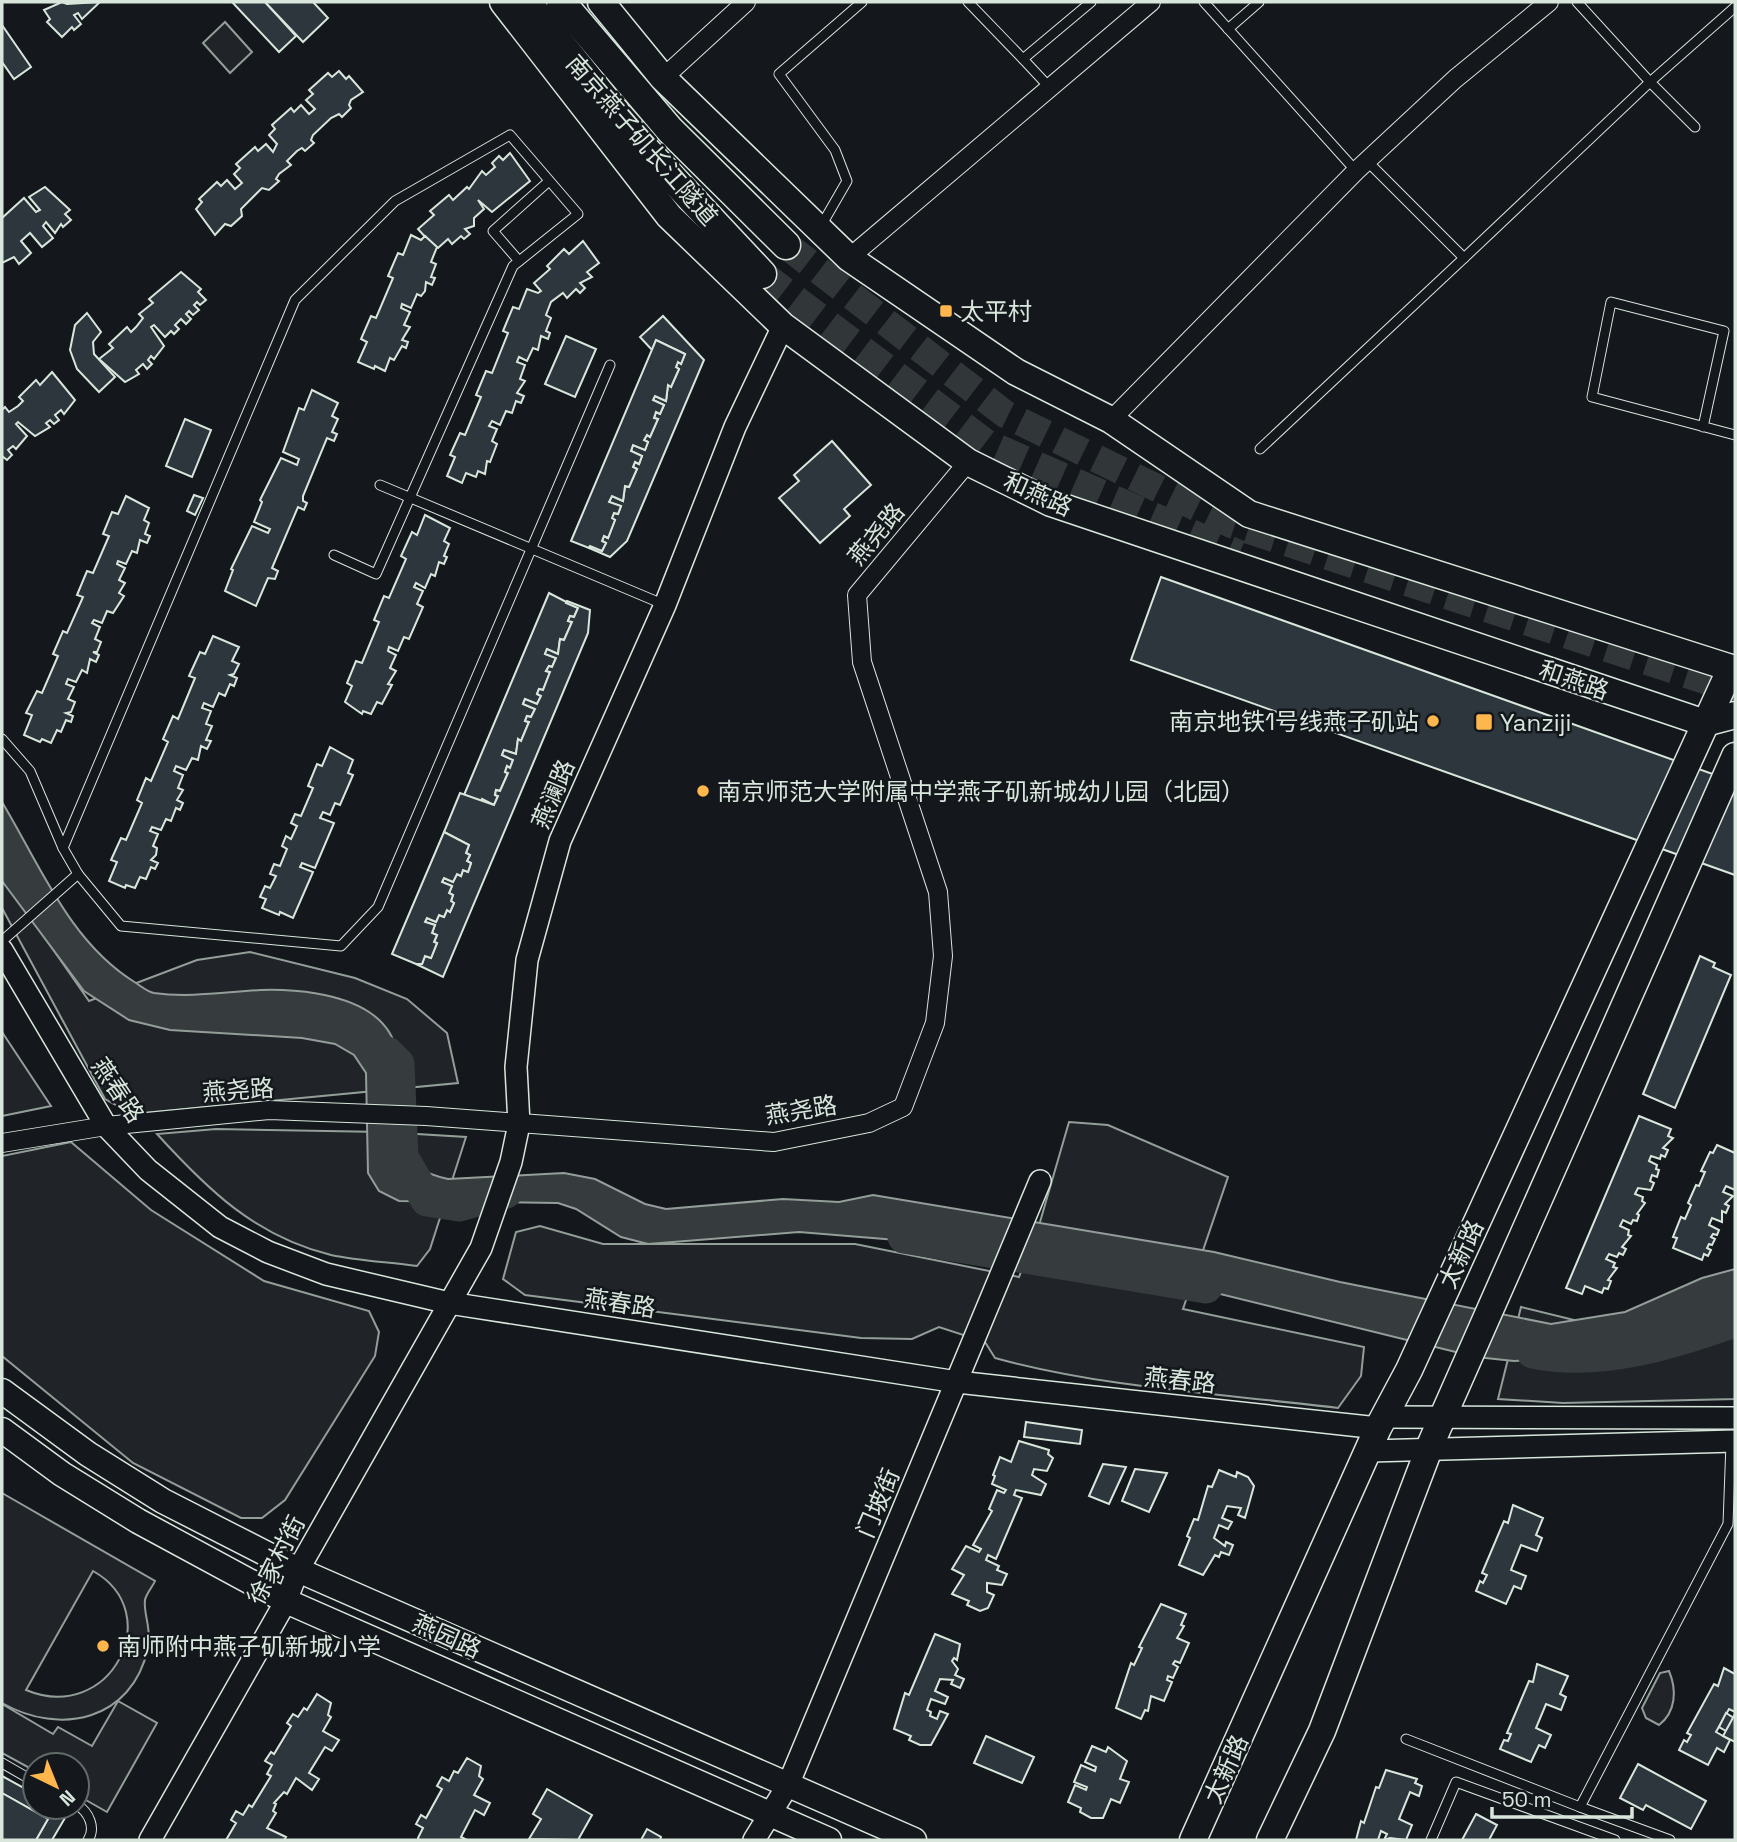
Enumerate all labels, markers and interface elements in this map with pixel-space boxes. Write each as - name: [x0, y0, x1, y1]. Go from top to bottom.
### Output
- street label: 南京燕子矶长江隧道: [559, 48, 725, 232]
- place label: 太平村: [960, 296, 1032, 327]
- marker: 太平村: [938, 303, 954, 319]
- street label: 和燕路: [999, 465, 1077, 523]
- street label: 燕尧路: [841, 496, 911, 572]
- street label: 和燕路: [1535, 654, 1613, 706]
- place label: 南京地铁1号线燕子矶站: [1169, 706, 1419, 737]
- place label: Yanziji: [1500, 707, 1571, 738]
- marker: Yanziji: [1474, 712, 1494, 732]
- marker: 南京地铁1号线燕子矶站: [1425, 713, 1441, 729]
- street label: 燕澜路: [525, 755, 581, 833]
- place label: 南京师范大学附属中学燕子矶新城幼儿园（北园）: [717, 776, 1245, 807]
- marker: 南京师范大学附属中学燕子矶新城幼儿园（北园）: [695, 783, 711, 799]
- street label: 燕春路: [85, 1051, 151, 1129]
- street label: 燕尧路: [201, 1072, 275, 1108]
- street label: 燕尧路: [763, 1089, 839, 1131]
- street label: 太新路: [1432, 1215, 1490, 1293]
- street label: 燕春路: [582, 1282, 658, 1324]
- street label: 燕春路: [1143, 1361, 1217, 1399]
- street label: 门坡街: [850, 1464, 906, 1542]
- street label: 徐家村街: [240, 1510, 312, 1610]
- street label: 燕园路: [408, 1607, 486, 1665]
- place label: 南师附中燕子矶新城小学: [117, 1631, 381, 1662]
- marker: 南师附中燕子矶新城小学: [95, 1638, 111, 1654]
- street label: 太新路: [1197, 1730, 1255, 1808]
- north arrow: [21, 1751, 91, 1821]
- scale bar: [1492, 1776, 1632, 1820]
- text: N: [54, 1785, 80, 1812]
- text: 50 m: [1502, 1786, 1552, 1813]

